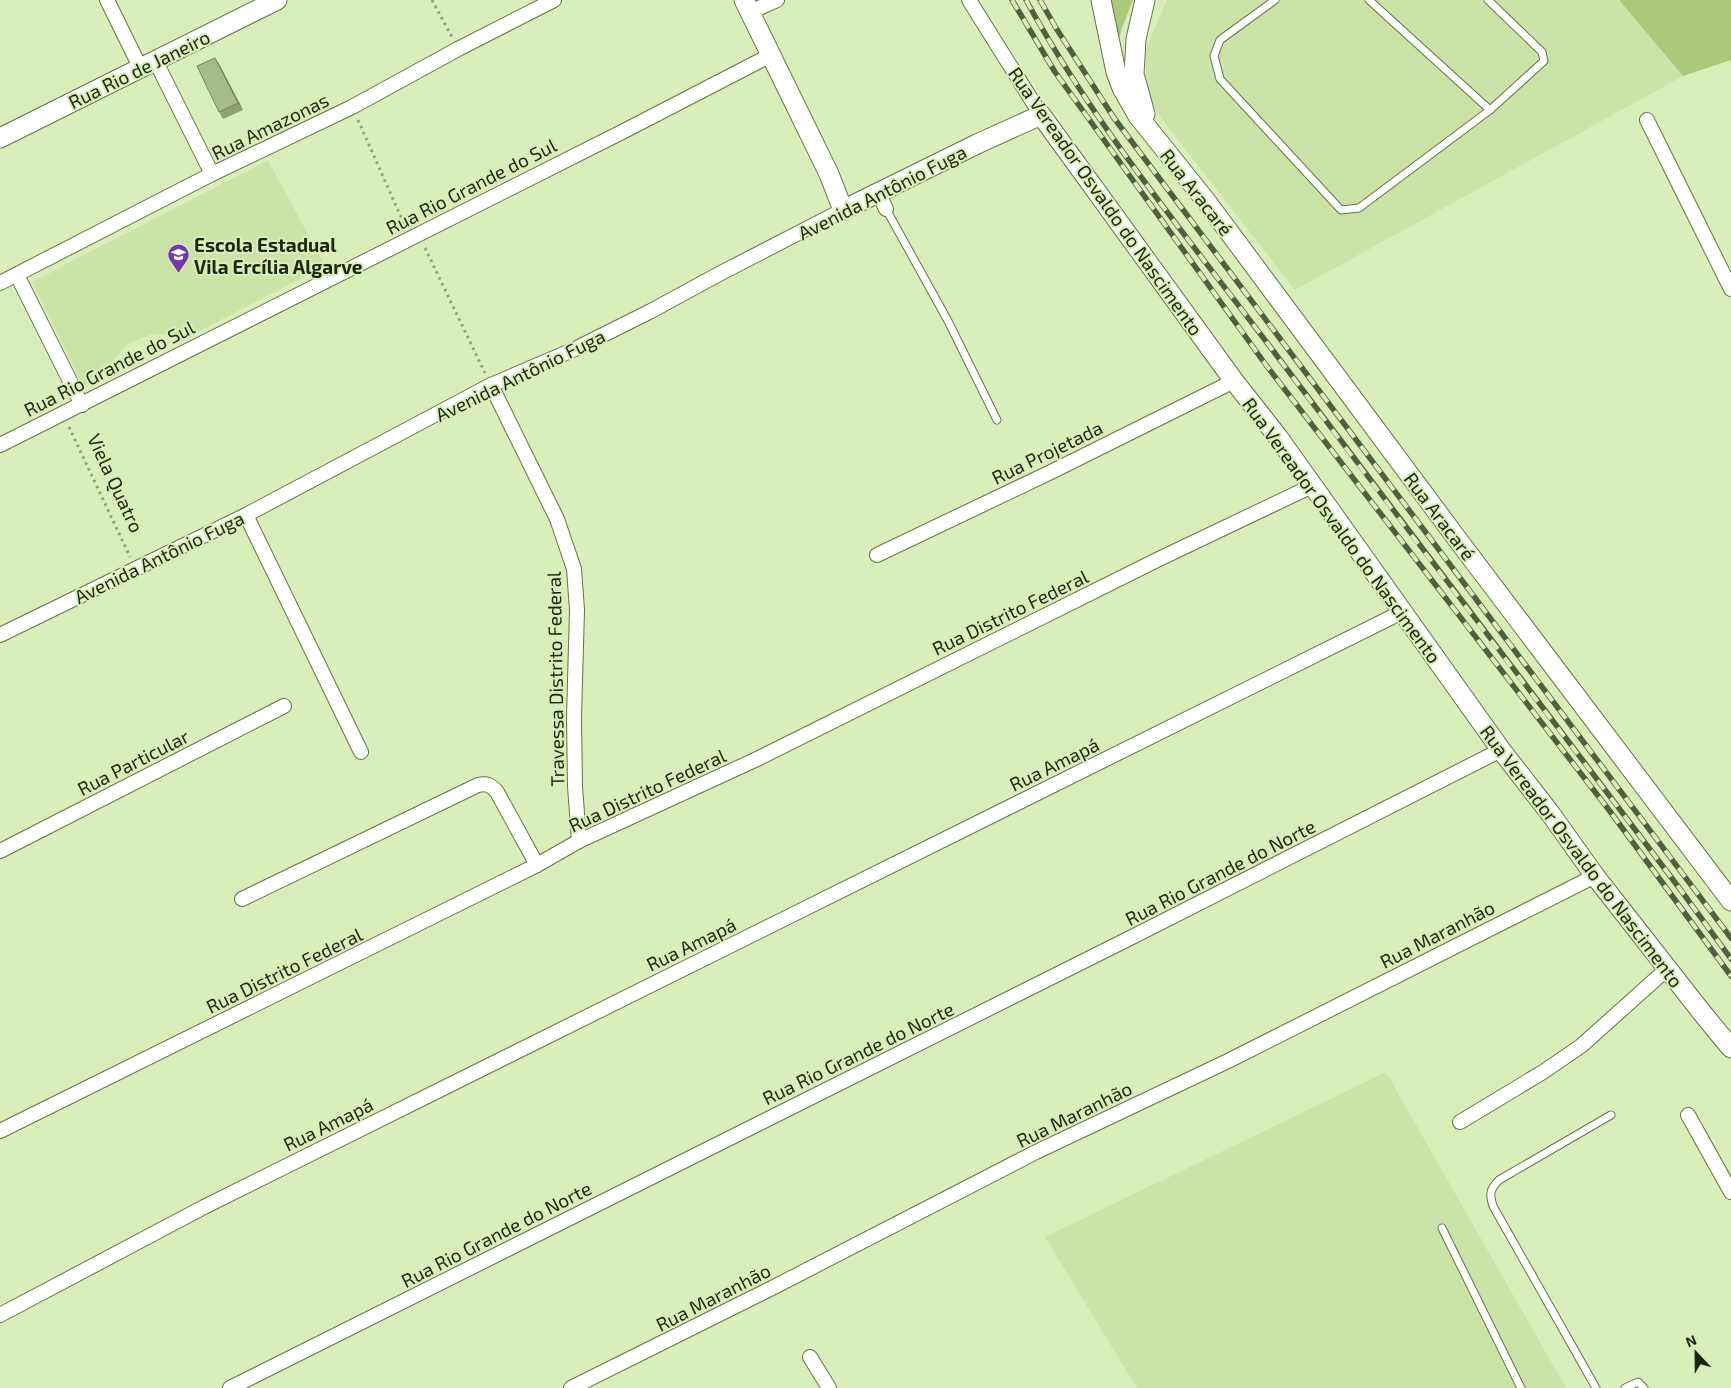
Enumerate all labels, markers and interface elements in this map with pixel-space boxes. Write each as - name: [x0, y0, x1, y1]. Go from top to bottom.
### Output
- street label: Rua Rio de Janeiro: [64, 25, 214, 113]
- street label: Rua Vereador Osvaldo do Nascimento: [1004, 62, 1208, 340]
- street label: Rua Amazonas: [208, 88, 332, 164]
- street label: Rua Rio Grande do Sul: [382, 133, 560, 239]
- street label: Avenida Antônio Fuga: [794, 140, 970, 244]
- street label: Rua Aracaré: [1156, 144, 1238, 240]
- place label: Escola Estadual Vila Ercília Algarve: [194, 233, 363, 278]
- school or university icon: Escola Estadual Vila Ercília Algarve: [166, 243, 190, 274]
- street label: Rua Rio Grande do Sul: [20, 315, 198, 421]
- street label: Avenida Antônio Fuga: [431, 324, 609, 426]
- street label: Rua Vereador Osvaldo do Nascimento: [1238, 393, 1446, 667]
- street label: Rua Projetada: [988, 415, 1106, 489]
- street label: Viela Quatro: [83, 430, 149, 536]
- street label: Rua Aracaré: [1400, 468, 1480, 564]
- street label: Avenida Antônio Fuga: [70, 506, 248, 608]
- street label: Rua Distrito Federal: [928, 564, 1092, 660]
- street label: Travessa Distrito Federal: [542, 571, 568, 787]
- street label: Rua Vereador Osvaldo do Nascimento: [1476, 720, 1688, 992]
- street label: Rua Particular: [73, 724, 193, 800]
- street label: Rua Amapá: [1005, 732, 1103, 796]
- street label: Rua Distrito Federal: [565, 743, 730, 837]
- street label: Rua Rio Grande do Norte: [1121, 814, 1319, 930]
- street label: Rua Maranhão: [1376, 895, 1498, 973]
- street label: Rua Amapá: [642, 912, 740, 976]
- street label: Rua Distrito Federal: [202, 922, 366, 1018]
- street label: Rua Rio Grande do Norte: [758, 997, 958, 1109]
- street label: Rua Maranhão: [1012, 1076, 1136, 1152]
- street label: Rua Amapá: [279, 1092, 377, 1156]
- street label: Rua Rio Grande do Norte: [397, 1176, 595, 1292]
- street label: Rua Maranhão: [652, 1258, 774, 1336]
- north arrow: [1671, 1328, 1721, 1378]
- text: N: [1683, 1331, 1699, 1350]

